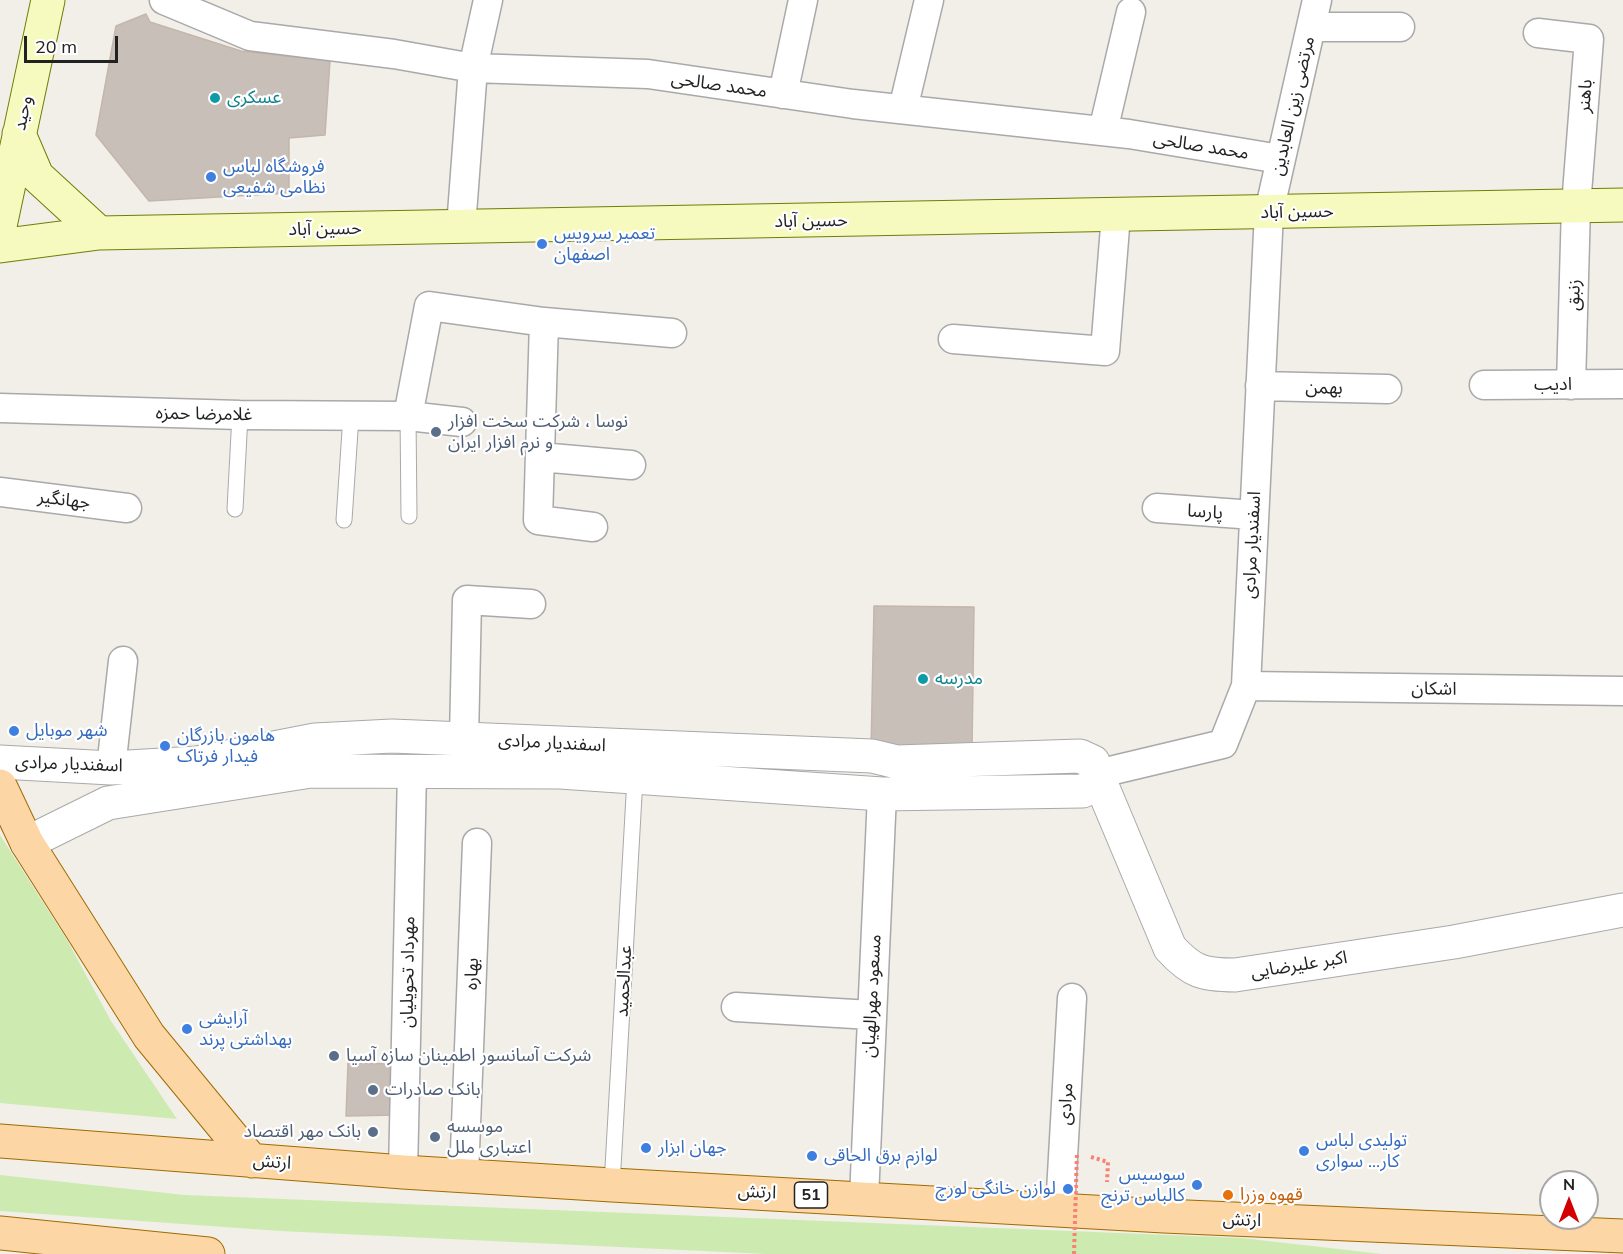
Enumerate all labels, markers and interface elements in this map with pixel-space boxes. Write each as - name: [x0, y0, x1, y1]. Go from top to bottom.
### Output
- scale bar: [27, 24, 122, 62]
- street label: مرتضی زین العابدین: [1266, 34, 1320, 178]
- text: 20 m: [35, 35, 77, 58]
- street label: محمد صالحی: [670, 68, 768, 102]
- street label: باهنر: [1573, 78, 1597, 114]
- place label: عسکری: [227, 87, 281, 109]
- marker: عسکری: [208, 91, 222, 105]
- street label: وحید: [9, 94, 37, 132]
- street label: محمد صالحی: [1152, 128, 1250, 164]
- place label: فروشگاه لباس نظامی شفیعی: [223, 156, 326, 198]
- marker: فروشگاه لباس نظامی شفیعی: [204, 170, 218, 184]
- street label: حسین آباد: [1260, 201, 1334, 223]
- street label: حسین آباد: [774, 210, 848, 232]
- street label: حسین آباد: [288, 218, 362, 240]
- place label: تعمیر سرویس اصفهان: [554, 223, 655, 266]
- marker: تعمیر سرویس اصفهان: [535, 237, 549, 251]
- street label: زنبق: [1563, 279, 1585, 311]
- street label: ادیب: [1534, 374, 1572, 396]
- street label: بهمن: [1305, 377, 1343, 399]
- street label: غلامرضا حمزه: [155, 402, 253, 426]
- place label: نوسا ، شرکت سخت افزار و نرم افزار ایران: [448, 411, 628, 454]
- marker: نوسا ، شرکت سخت افزار و نرم افزار ایران: [429, 425, 443, 439]
- street label: جهانگیر: [36, 486, 92, 514]
- street label: اسفندیار مرادی: [1238, 491, 1266, 599]
- street label: پارسا: [1186, 500, 1224, 524]
- place label: مدرسه: [935, 668, 983, 690]
- marker: مدرسه: [916, 672, 930, 686]
- street label: اشکان: [1411, 678, 1457, 700]
- place label: شهر موبایل: [26, 720, 108, 742]
- marker: شهر موبایل: [7, 724, 21, 738]
- place label: هامون بازرگان فیدار فرتاک: [177, 725, 275, 768]
- street label: اسفندیار مرادی: [498, 729, 606, 757]
- marker: هامون بازرگان فیدار فرتاک: [158, 739, 172, 753]
- street label: اسفندیار مرادی: [15, 751, 123, 777]
- street label: مهرداد تحویلیان: [396, 916, 420, 1028]
- street label: مسعود مهرالهیان: [858, 934, 886, 1058]
- street label: عبدالحمید: [611, 945, 637, 1017]
- street label: اکبر علیرضایی: [1249, 947, 1349, 983]
- street label: بهاره: [461, 957, 483, 991]
- place label: آرایشی بهداشتی پرند: [199, 1008, 292, 1050]
- marker: آرایشی بهداشتی پرند: [180, 1022, 194, 1036]
- place label: شرکت آسانسور اطمینان سازه آسیا: [346, 1045, 591, 1067]
- marker: شرکت آسانسور اطمینان سازه آسیا: [327, 1049, 341, 1063]
- place label: بانک صادرات: [385, 1079, 481, 1101]
- street label: مرادی: [1054, 1082, 1078, 1126]
- marker: بانک صادرات: [366, 1083, 380, 1097]
- place label: موسسه اعتباری ملل: [447, 1116, 531, 1158]
- place label: بانک مهر اقتصاد: [243, 1121, 361, 1143]
- marker: بانک مهر اقتصاد: [366, 1125, 380, 1139]
- marker: موسسه اعتباری ملل: [428, 1130, 442, 1144]
- place label: تولیدی لباس کار... سواری: [1316, 1130, 1407, 1172]
- place label: جهان ابزار: [658, 1137, 727, 1159]
- marker: جهان ابزار: [639, 1141, 653, 1155]
- marker: تولیدی لباس کار... سواری: [1297, 1144, 1311, 1158]
- place label: لوازم برق الحاقی: [824, 1145, 938, 1167]
- marker: لوازم برق الحاقی: [805, 1149, 819, 1163]
- street label: ارتش: [252, 1150, 292, 1174]
- place label: سوسیس کالباس ترنج: [1101, 1164, 1185, 1206]
- north arrow: [1539, 1170, 1599, 1230]
- text: N: [1563, 1174, 1575, 1194]
- place label: لوازن خانگی لورچ: [935, 1178, 1056, 1200]
- marker: سوسیس کالباس ترنج: [1190, 1178, 1204, 1192]
- street label: ارتش: [737, 1180, 777, 1204]
- road number: 51: [794, 1182, 828, 1208]
- marker: لوازن خانگی لورچ: [1061, 1182, 1075, 1196]
- place label: قهوه وزرا: [1240, 1184, 1303, 1206]
- marker: قهوه وزرا: [1221, 1188, 1235, 1202]
- street label: ارتش: [1222, 1209, 1262, 1231]

